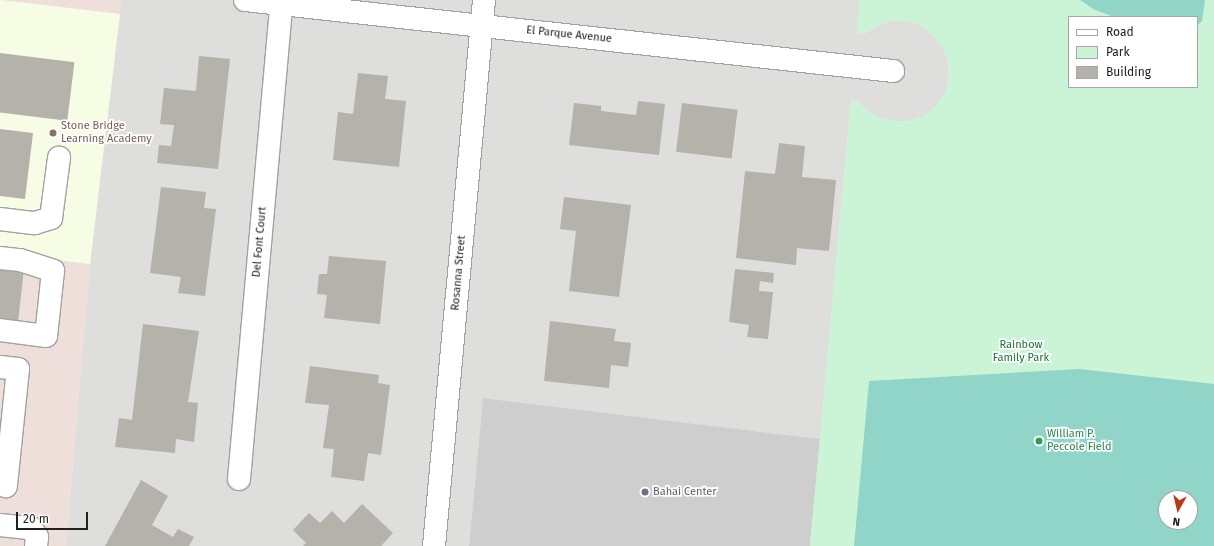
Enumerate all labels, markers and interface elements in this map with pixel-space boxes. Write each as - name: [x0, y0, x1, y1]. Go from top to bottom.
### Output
- legend: [1068, 16, 1198, 88]
- street label: El Parque Avenue: [526, 24, 612, 46]
- text: Road: [1106, 25, 1134, 39]
- text: Park: [1106, 45, 1130, 59]
- text: Building: [1106, 65, 1151, 79]
- place label: Stone Bridge Learning Academy: [61, 120, 152, 146]
- marker: Stone Bridge Learning Academy: [48, 128, 58, 138]
- street label: Del Font Court: [250, 206, 270, 278]
- street label: Rosanna Street: [449, 235, 469, 311]
- park label: Rainbow Family Park: [993, 339, 1049, 365]
- place label: William P. Peccole Field: [1047, 428, 1111, 454]
- marker: William P. Peccole Field: [1034, 436, 1044, 446]
- place label: Bahai Center: [653, 485, 717, 499]
- marker: Bahai Center: [640, 487, 650, 497]
- north arrow: [1158, 490, 1198, 530]
- scale bar: [18, 504, 90, 530]
- text: 20 m: [23, 512, 49, 526]
- text: N: [1172, 514, 1181, 528]

